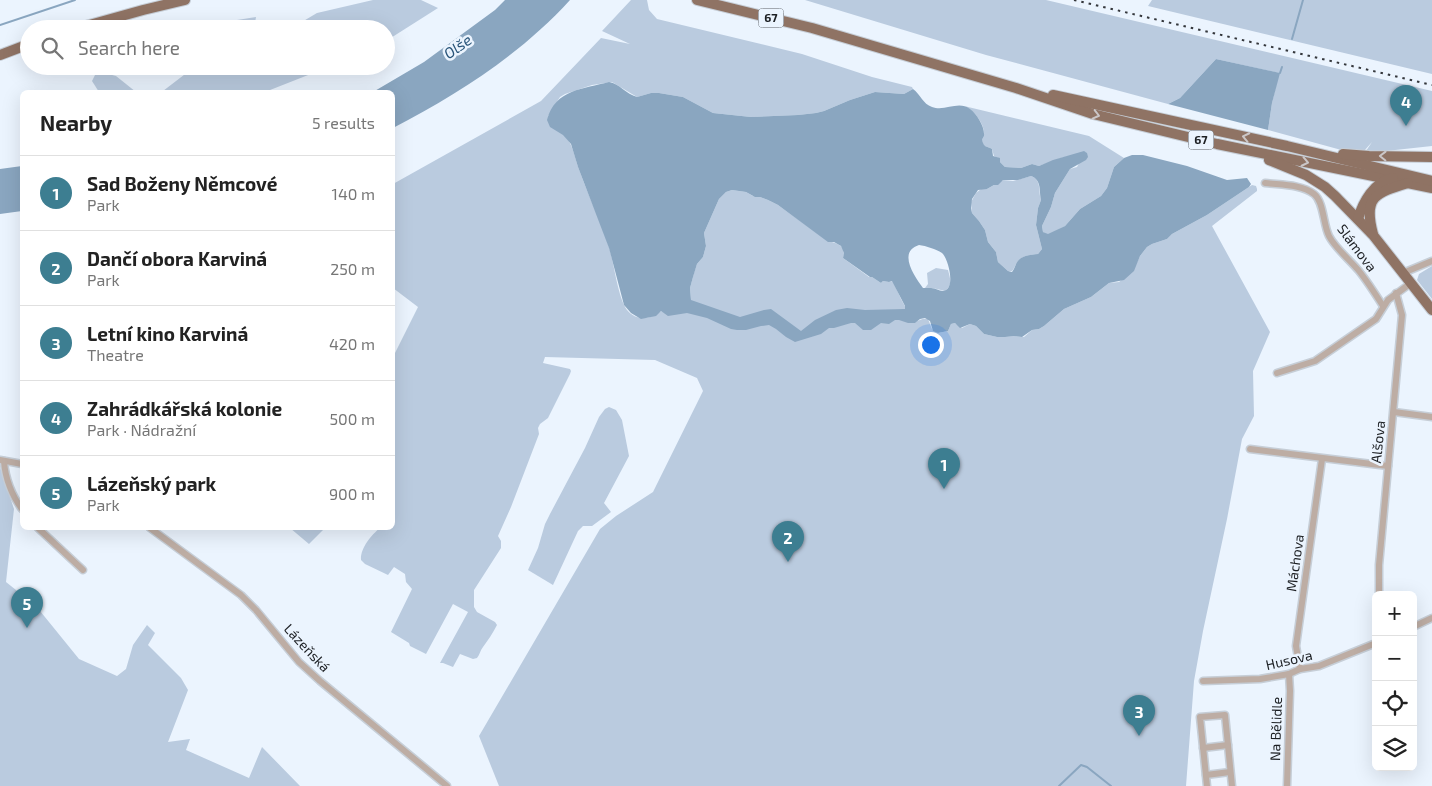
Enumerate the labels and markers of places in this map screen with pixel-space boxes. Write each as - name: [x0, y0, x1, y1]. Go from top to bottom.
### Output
- pin: 4: [1390, 85, 1422, 126]
- pin: 1: [928, 448, 960, 489]
- pin: 2: [772, 521, 804, 562]
- pin: 5: [11, 587, 43, 628]
- pin: 3: [1123, 695, 1155, 736]

